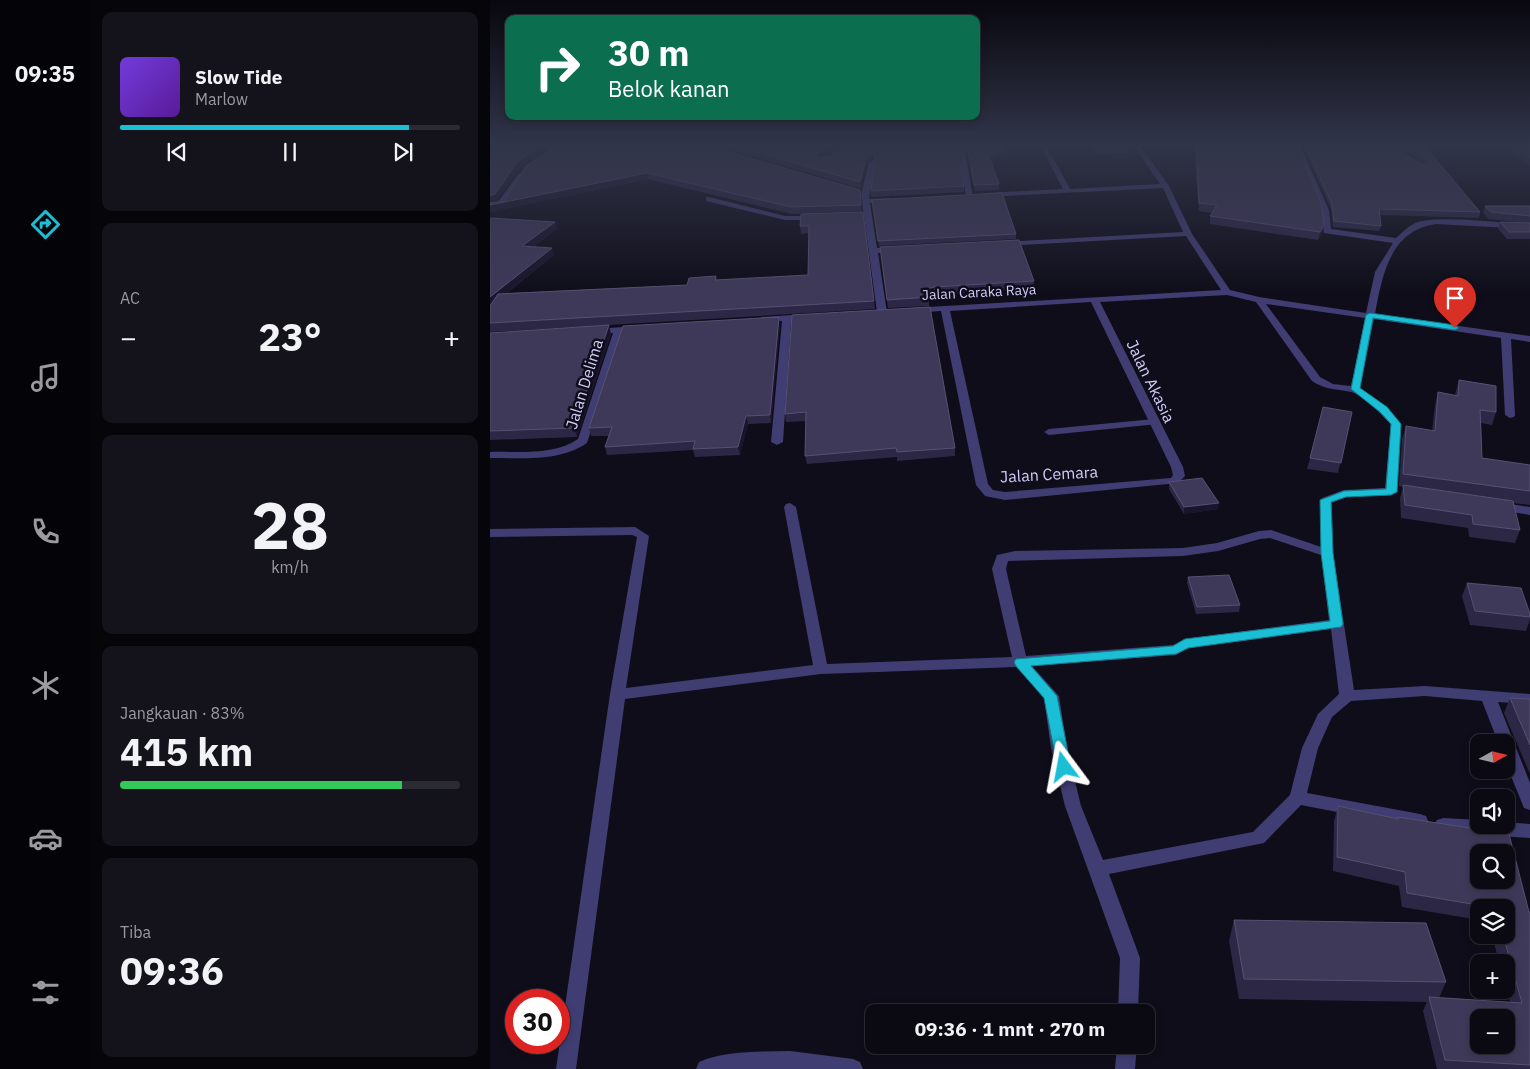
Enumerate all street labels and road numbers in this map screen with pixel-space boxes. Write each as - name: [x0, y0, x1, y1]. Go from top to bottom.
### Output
- street label: Jalan Caraka Raya: [921, 280, 1037, 304]
- street label: Jalan Delima: [561, 336, 607, 431]
- street label: Jalan Akasia: [1122, 336, 1180, 426]
- street label: Jalan Cemara: [1000, 461, 1099, 487]

